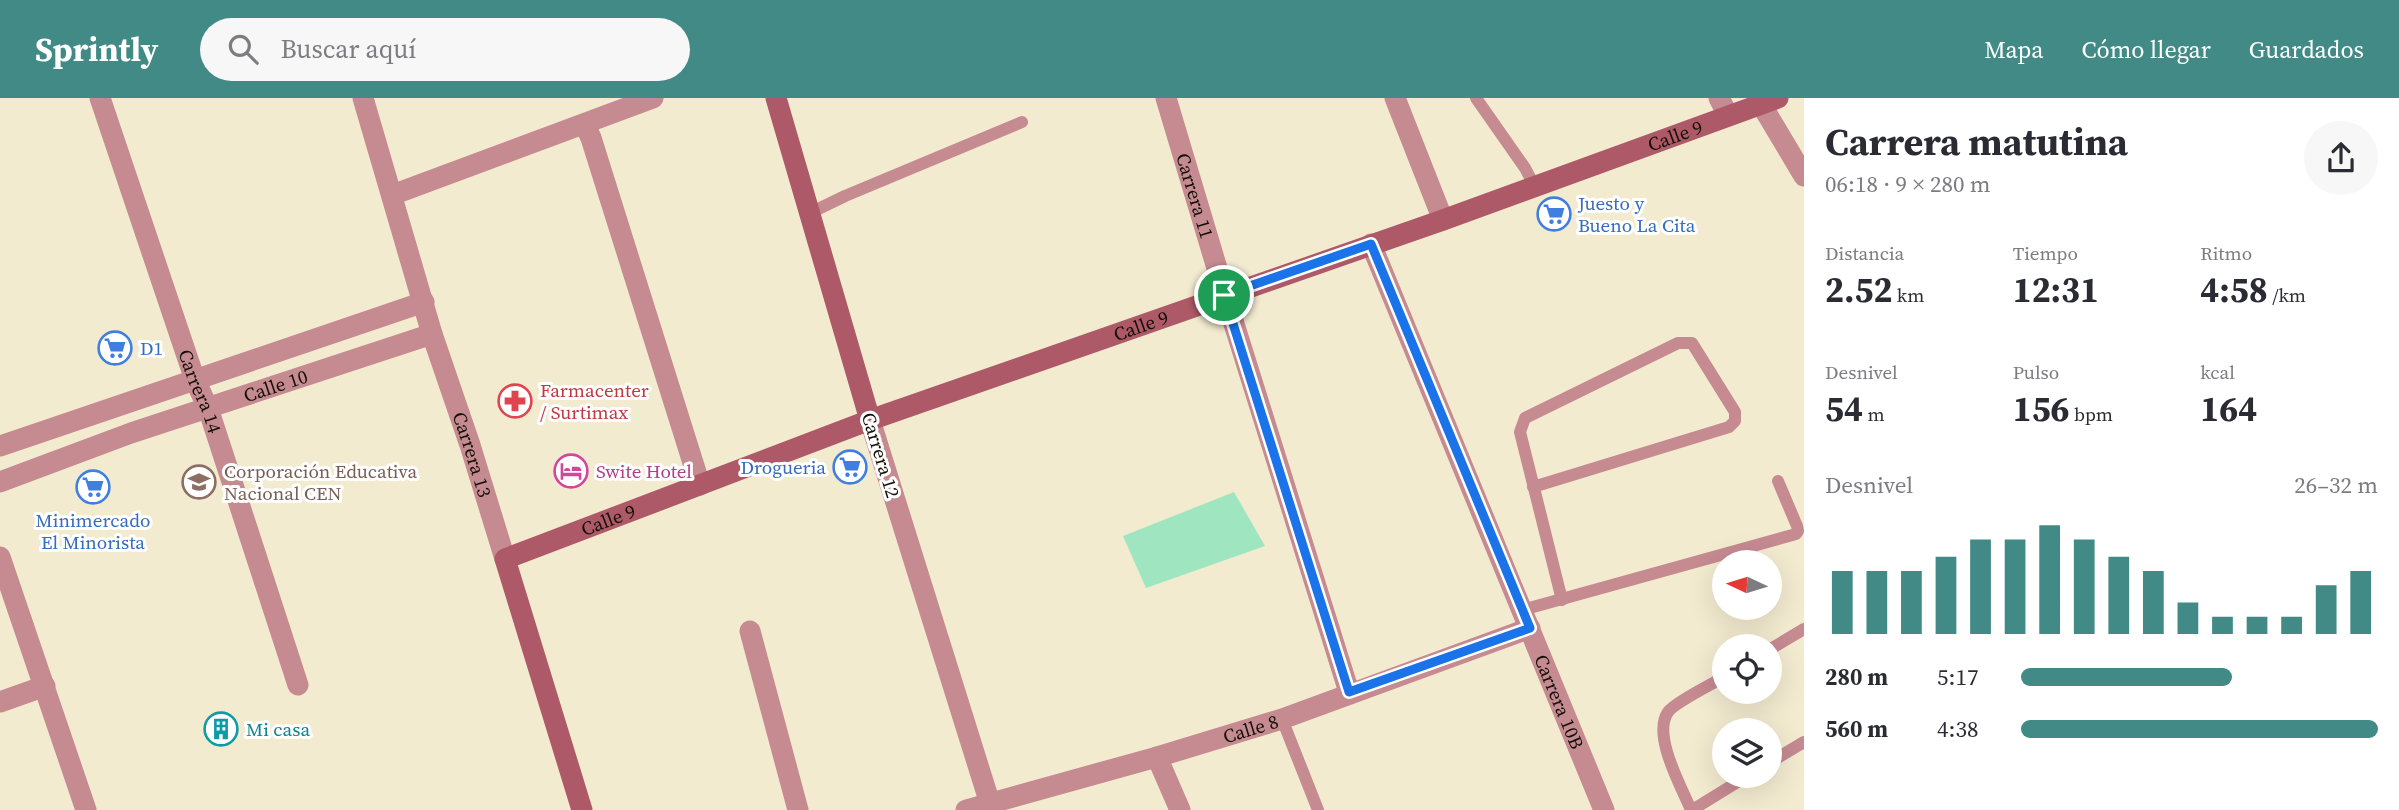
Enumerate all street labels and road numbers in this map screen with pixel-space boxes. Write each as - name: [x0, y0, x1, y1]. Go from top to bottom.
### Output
- street label: Calle 9: [1644, 114, 1706, 157]
- street label: Carrera 11: [1170, 150, 1220, 242]
- street label: Calle 9: [1110, 304, 1172, 347]
- street label: Carrera 14: [173, 346, 228, 437]
- street label: Calle 10: [240, 363, 311, 408]
- street label: Carrera 13: [447, 408, 498, 500]
- street label: Carrera 12: [856, 409, 906, 501]
- street label: Calle 9: [577, 497, 639, 542]
- street label: Carrera 10B: [1528, 650, 1591, 753]
- street label: Calle 8: [1220, 708, 1281, 749]

